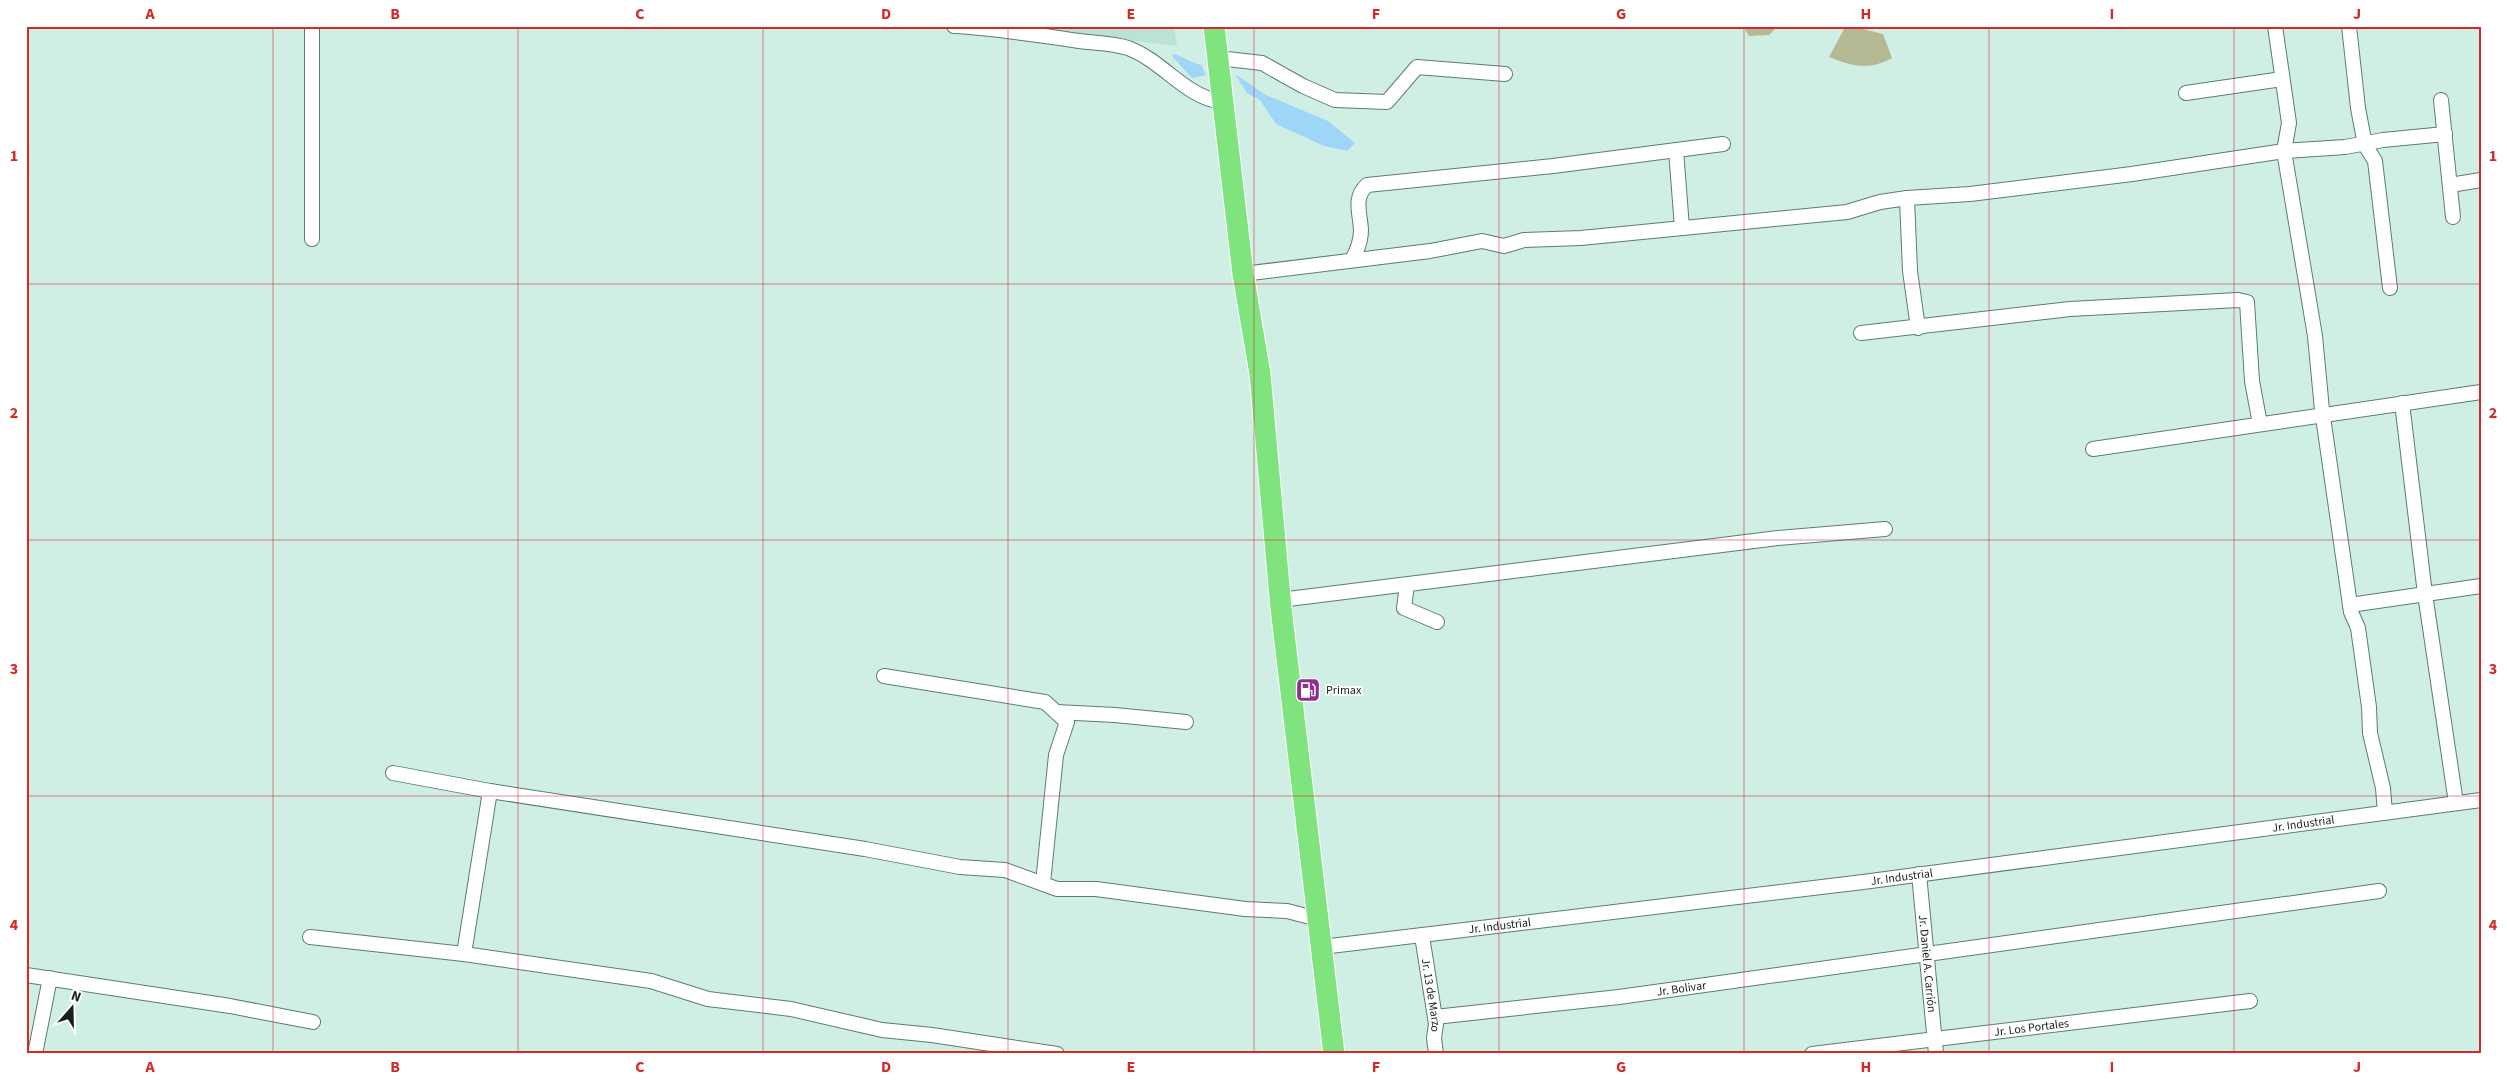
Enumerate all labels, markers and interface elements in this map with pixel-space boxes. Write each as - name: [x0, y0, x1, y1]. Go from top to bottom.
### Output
- text: A: [144, 3, 155, 25]
- text: B: [390, 3, 400, 25]
- text: C: [635, 3, 645, 25]
- text: D: [881, 3, 891, 25]
- text: E: [1127, 3, 1135, 25]
- text: F: [1372, 3, 1380, 25]
- text: G: [1616, 3, 1626, 25]
- text: H: [1861, 3, 1871, 25]
- text: I: [2110, 3, 2114, 25]
- text: J: [2353, 3, 2361, 25]
- text: 1: [10, 145, 18, 167]
- text: 1: [2489, 145, 2497, 167]
- text: 2: [10, 402, 18, 424]
- text: 2: [2489, 402, 2497, 424]
- text: 3: [10, 658, 18, 680]
- text: 3: [2489, 658, 2497, 680]
- fuel station icon: Primax: [1295, 677, 1321, 703]
- place label: Primax: [1326, 682, 1362, 699]
- street label: Jr. Industrial: [2271, 812, 2336, 837]
- street label: Jr. Industrial: [1870, 865, 1934, 890]
- text: 4: [10, 914, 19, 936]
- street label: Jr. Industrial: [1468, 914, 1532, 938]
- street label: Jr. Daniel A. Carrión: [1914, 914, 1940, 1013]
- text: 4: [2489, 914, 2498, 936]
- street label: Jr. 13 de Marzo: [1417, 957, 1444, 1033]
- street label: Jr. Bolivar: [1656, 977, 1708, 1001]
- north arrow: [48, 982, 98, 1032]
- text: N: [68, 986, 84, 1008]
- street label: Jr. Los Portales: [1993, 1015, 2070, 1041]
- text: A: [144, 1056, 155, 1078]
- text: B: [390, 1056, 400, 1078]
- text: C: [635, 1056, 645, 1078]
- text: D: [881, 1056, 891, 1078]
- text: E: [1127, 1056, 1135, 1078]
- text: F: [1372, 1056, 1380, 1078]
- text: G: [1616, 1056, 1626, 1078]
- text: H: [1861, 1056, 1871, 1078]
- text: I: [2110, 1056, 2114, 1078]
- text: J: [2353, 1056, 2361, 1078]

